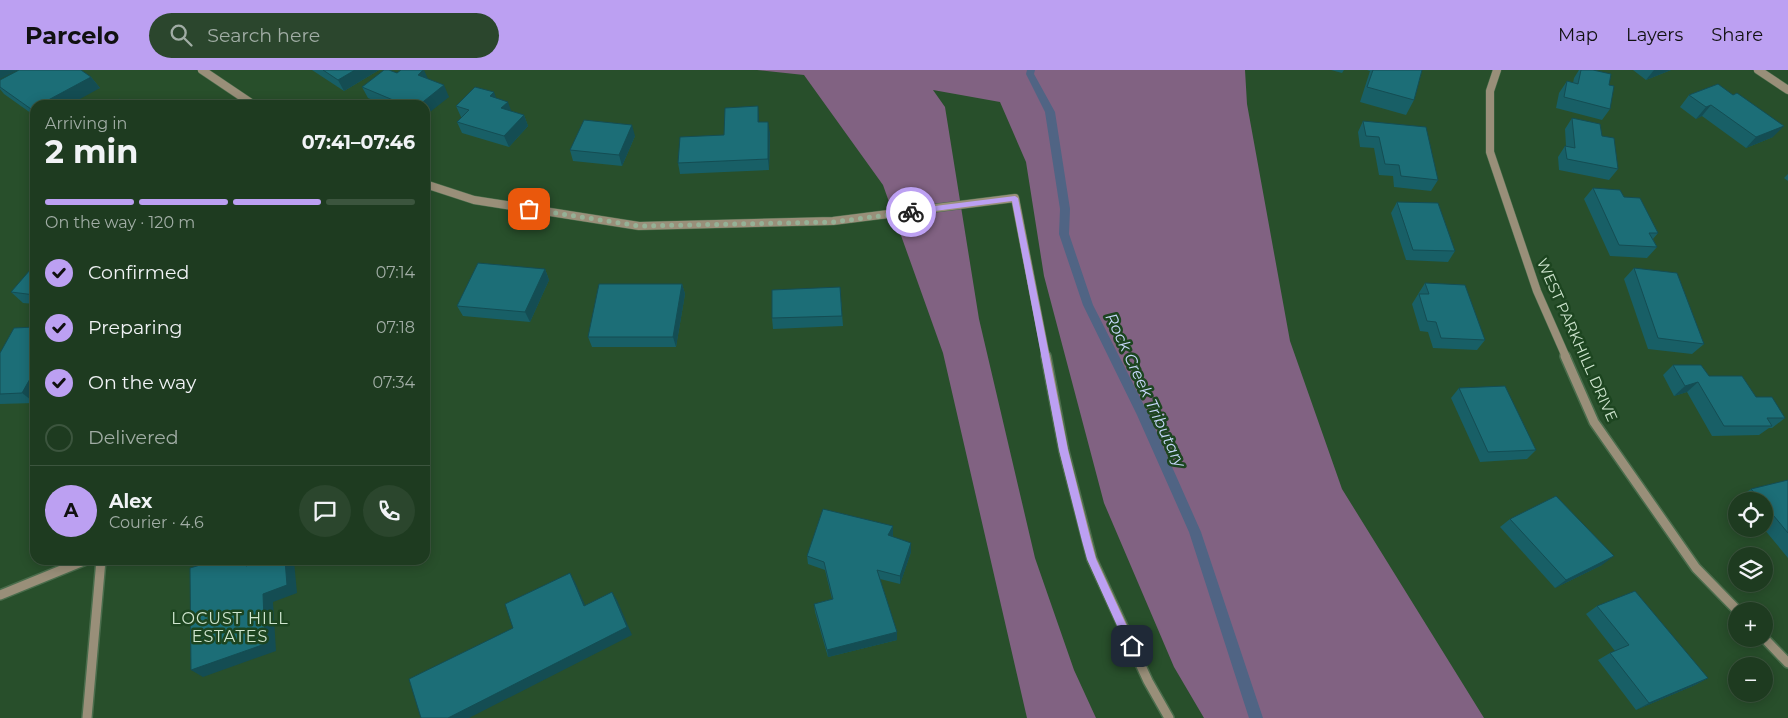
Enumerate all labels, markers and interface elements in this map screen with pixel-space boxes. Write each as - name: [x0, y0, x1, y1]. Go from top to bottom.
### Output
- search box: [149, 13, 499, 58]
- text: Parcelo: [25, 21, 119, 50]
- icon: search: [167, 21, 195, 49]
- text: Search here: [207, 24, 320, 47]
- text: Map: [1558, 24, 1598, 46]
- text: Layers: [1626, 24, 1683, 46]
- text: Share: [1711, 24, 1763, 46]
- text: Arriving in: [45, 114, 127, 133]
- text: 07:41–07:46: [302, 131, 415, 154]
- text: 2 min: [45, 132, 138, 171]
- courier: [886, 187, 936, 237]
- pin: [508, 188, 550, 230]
- icon: bag: [515, 195, 543, 223]
- icon: bike: [897, 198, 925, 226]
- text: On the way · 120 m: [45, 213, 195, 232]
- street label: WEST PARKHILL DRIVE: [1533, 255, 1622, 424]
- icon: check: [45, 259, 73, 287]
- text: Confirmed: [88, 261, 189, 284]
- text: 07:14: [376, 263, 415, 282]
- water label: Rock Creek Tributary: [1101, 310, 1190, 472]
- icon: check: [45, 314, 73, 342]
- text: Preparing: [88, 316, 183, 339]
- text: 07:18: [376, 318, 415, 337]
- icon: check: [45, 369, 73, 397]
- text: On the way: [88, 371, 196, 394]
- text: 07:34: [372, 373, 415, 392]
- text: Delivered: [88, 426, 179, 449]
- button: chat: [299, 485, 351, 537]
- button: phone: [363, 485, 415, 537]
- text: Alex: [109, 490, 152, 513]
- map controls: [1728, 492, 1773, 702]
- button: locate: [1728, 492, 1773, 537]
- text: A: [64, 499, 78, 522]
- text: Courier · 4.6: [109, 513, 204, 532]
- button: layers: [1728, 547, 1773, 592]
- button: +: [1728, 602, 1773, 647]
- district label: LOCUST HILL ESTATES: [171, 609, 289, 646]
- pin: [1111, 625, 1153, 667]
- icon: home: [1118, 632, 1146, 660]
- button: −: [1728, 657, 1773, 702]

